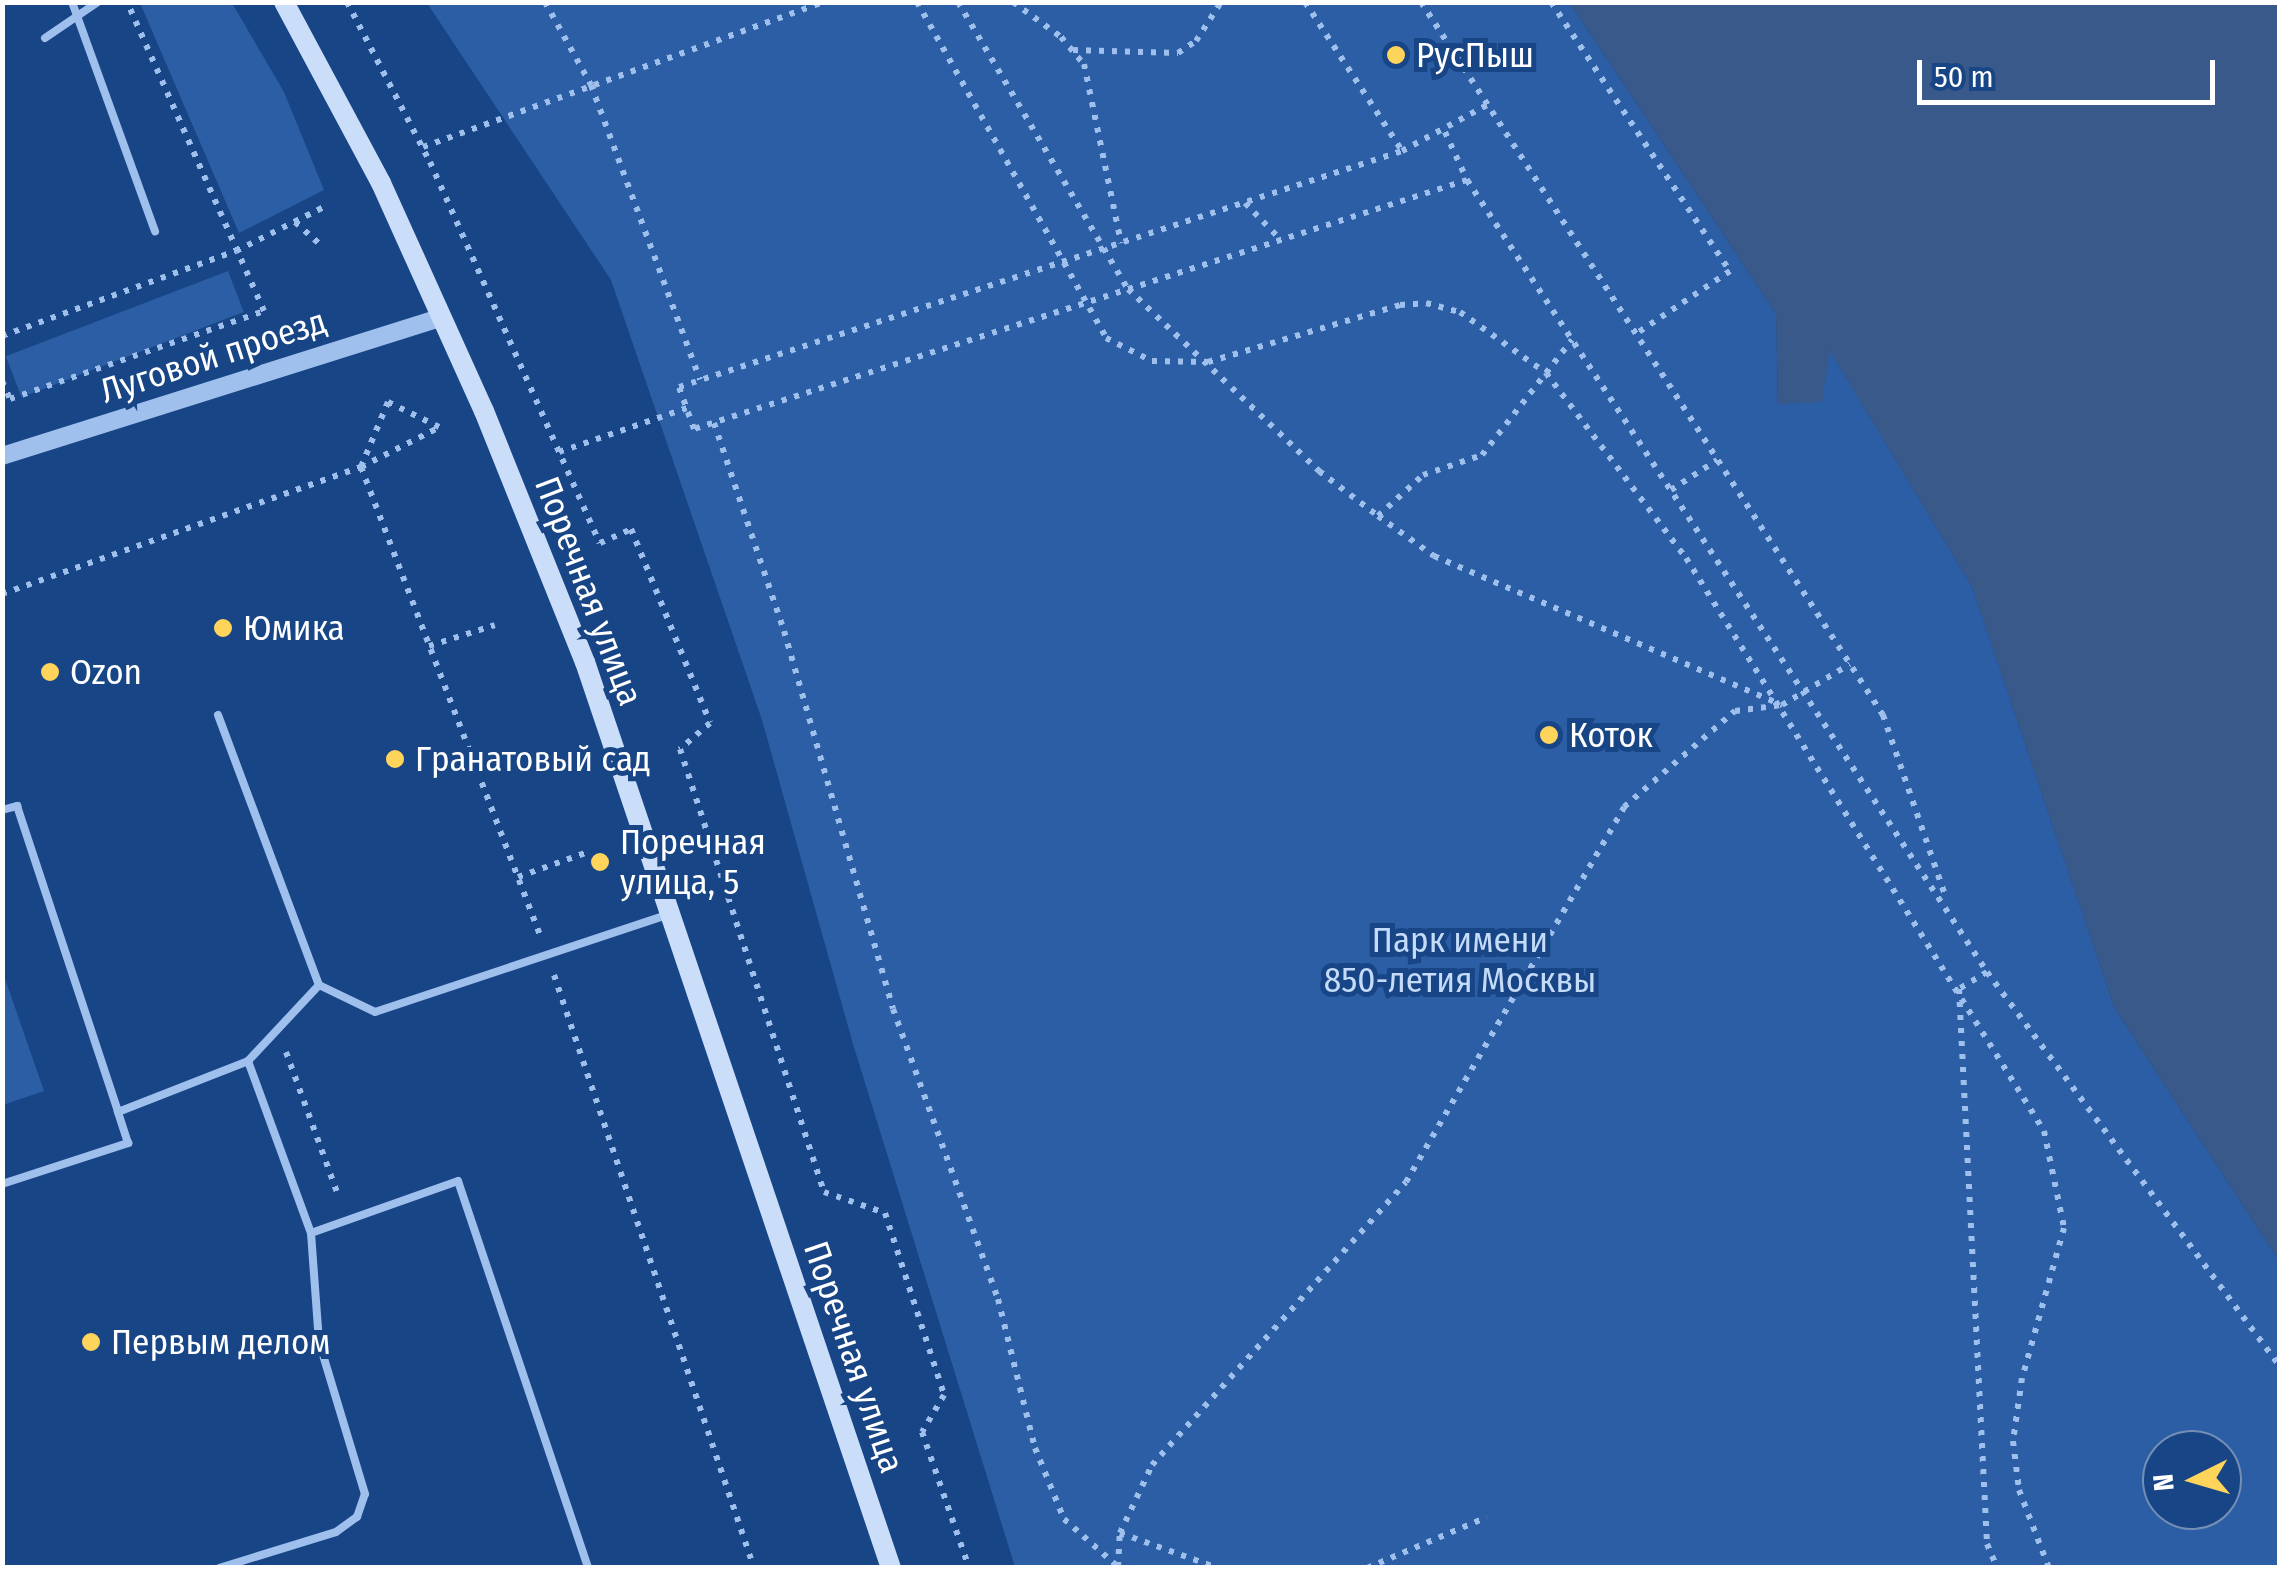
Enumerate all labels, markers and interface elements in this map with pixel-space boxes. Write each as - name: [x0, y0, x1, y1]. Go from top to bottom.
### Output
- place label: РусПыш: [1416, 34, 1534, 76]
- scale bar: [1922, 40, 2220, 102]
- marker: РусПыш: [1385, 44, 1407, 66]
- text: 50 m: [1934, 59, 1994, 95]
- street label: Луговой проезд: [95, 300, 331, 412]
- street label: Поречная улица: [526, 471, 652, 711]
- place label: Юмика: [243, 607, 345, 649]
- marker: Юмика: [212, 617, 234, 639]
- place label: Ozon: [70, 651, 142, 693]
- marker: Ozon: [39, 661, 61, 683]
- place label: Коток: [1569, 714, 1653, 756]
- marker: Коток: [1538, 724, 1560, 746]
- place label: Гранатовый сад: [415, 738, 651, 780]
- marker: Гранатовый сад: [384, 748, 406, 770]
- place label: Поречная улица, 5: [620, 821, 766, 903]
- marker: Поречная улица, 5: [589, 851, 611, 873]
- park label: Парк имени 850-летия Москвы: [1324, 919, 1596, 1001]
- street label: Поречная улица: [795, 1236, 913, 1478]
- place label: Первым делом: [111, 1321, 331, 1363]
- marker: Первым делом: [80, 1331, 102, 1353]
- north arrow: [2142, 1430, 2242, 1530]
- text: N: [2146, 1473, 2181, 1492]

